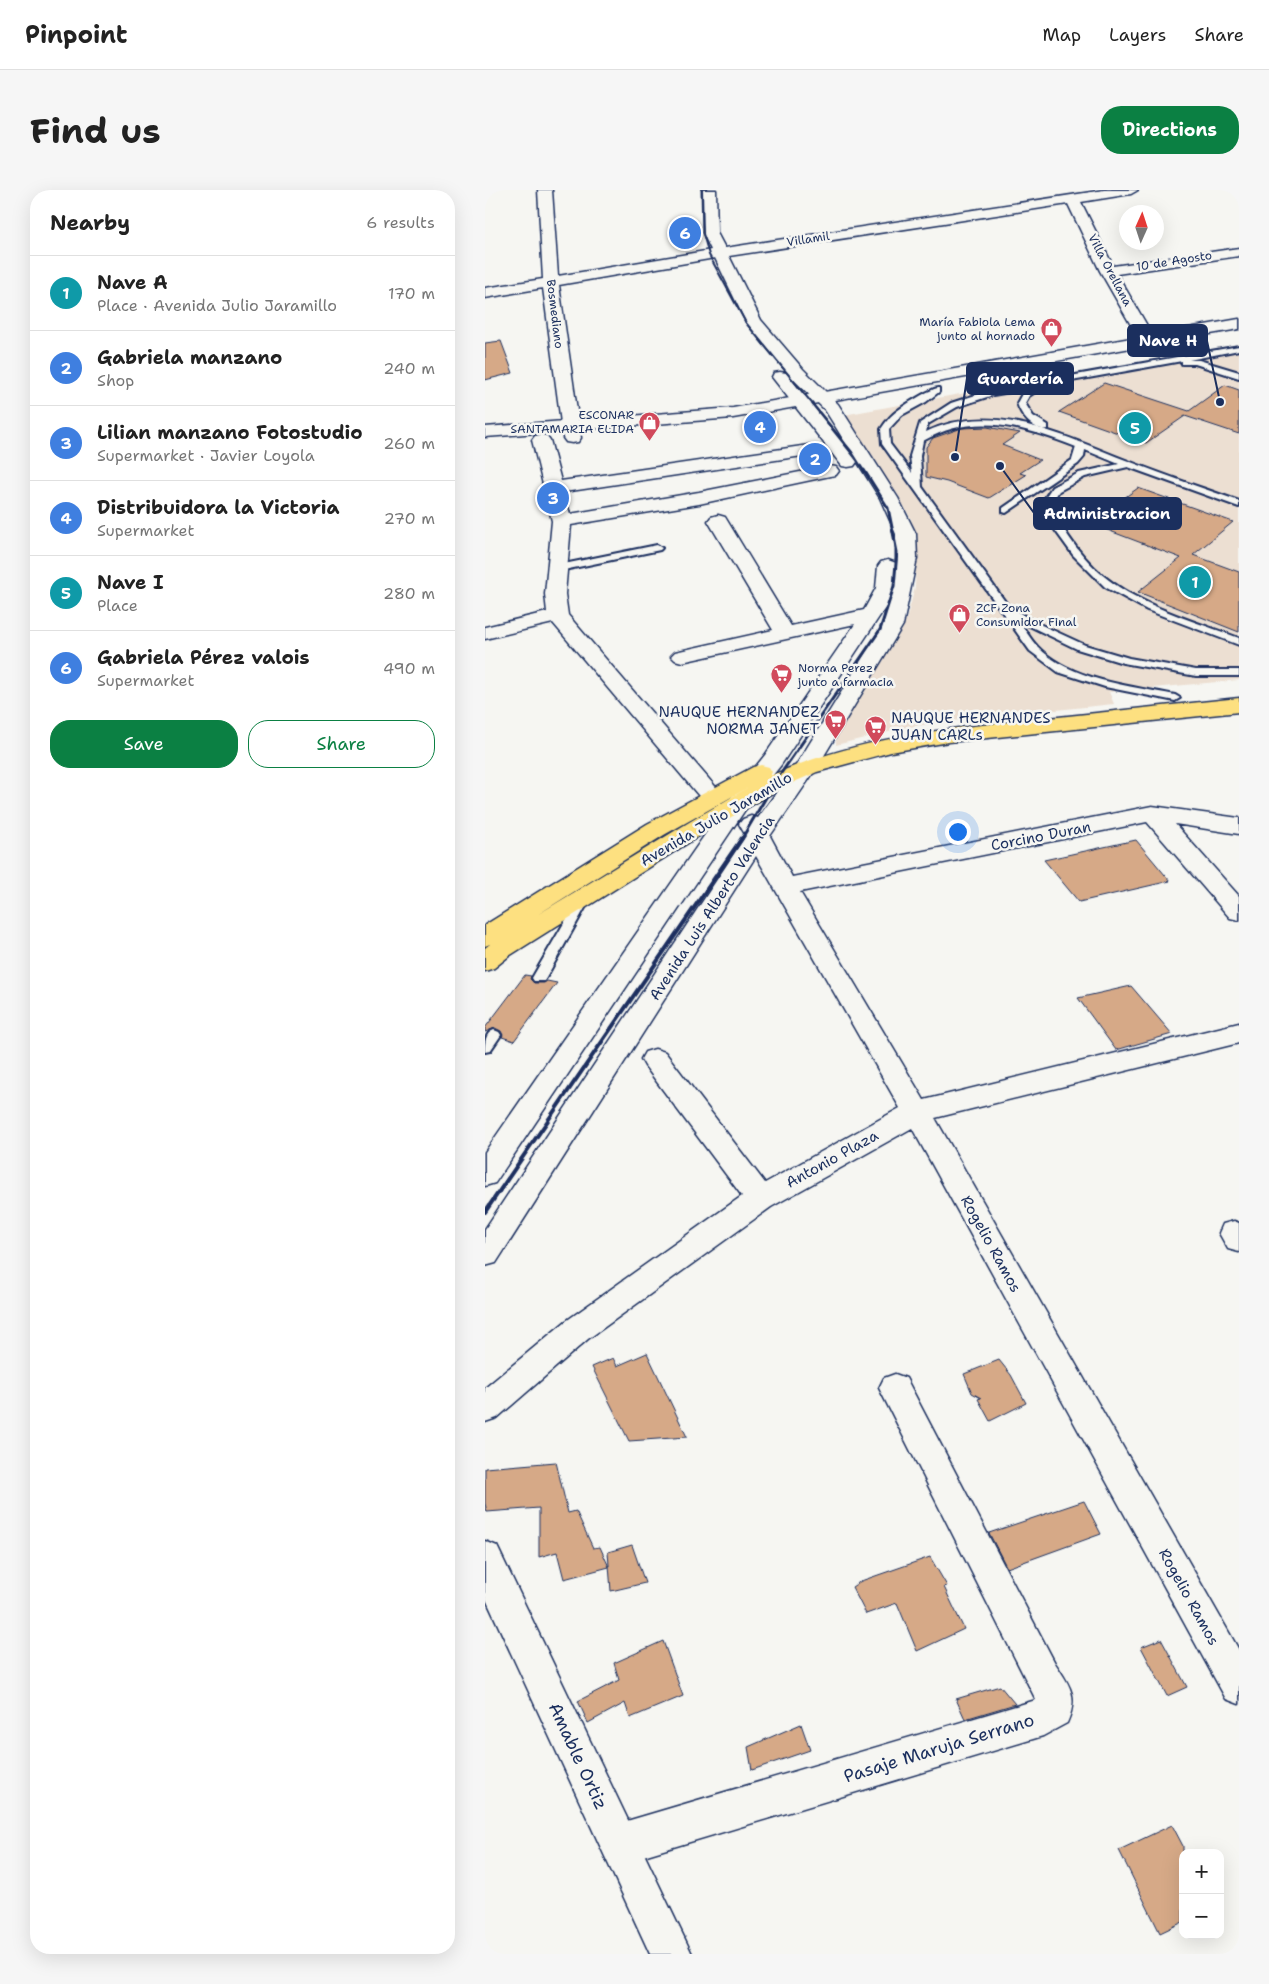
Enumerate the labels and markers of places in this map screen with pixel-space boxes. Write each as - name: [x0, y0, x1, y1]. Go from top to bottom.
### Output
- pin: 6: [669, 214, 701, 252]
- place label: María Fabiola Lema junto al hornado: [919, 314, 1036, 344]
- shop icon: María Fabiola Lema junto al hornado: [1039, 317, 1063, 348]
- callout: Nave H: [1128, 325, 1207, 356]
- callout: Guardería: [967, 363, 1073, 394]
- place label: ESCONAR SANTAMARIA ELIDA: [511, 407, 634, 437]
- pin: 4: [744, 408, 776, 446]
- pin: 5: [1119, 409, 1151, 447]
- shop icon: ESCONAR SANTAMARIA ELIDA: [638, 410, 662, 441]
- pin: 2: [799, 440, 831, 478]
- pin: 3: [537, 479, 569, 517]
- callout: Administracion: [1034, 498, 1181, 529]
- pin: 1: [1179, 563, 1211, 601]
- place label: ZCF Zona Consumidor Final: [976, 600, 1077, 630]
- shop icon: ZCF Zona Consumidor Final: [948, 603, 972, 634]
- place label: Norma Perez junto a farmacia: [797, 660, 894, 690]
- supermarket icon: Norma Perez junto a farmacia: [770, 663, 794, 694]
- place label: NAUQUE HERNANDEZ NORMA JANET: [658, 702, 819, 739]
- place label: NAUQUE HERNANDES JUAN CARLs: [891, 708, 1051, 745]
- supermarket icon: NAUQUE HERNANDEZ NORMA JANET: [823, 709, 847, 740]
- supermarket icon: NAUQUE HERNANDES JUAN CARLs: [863, 715, 887, 746]

